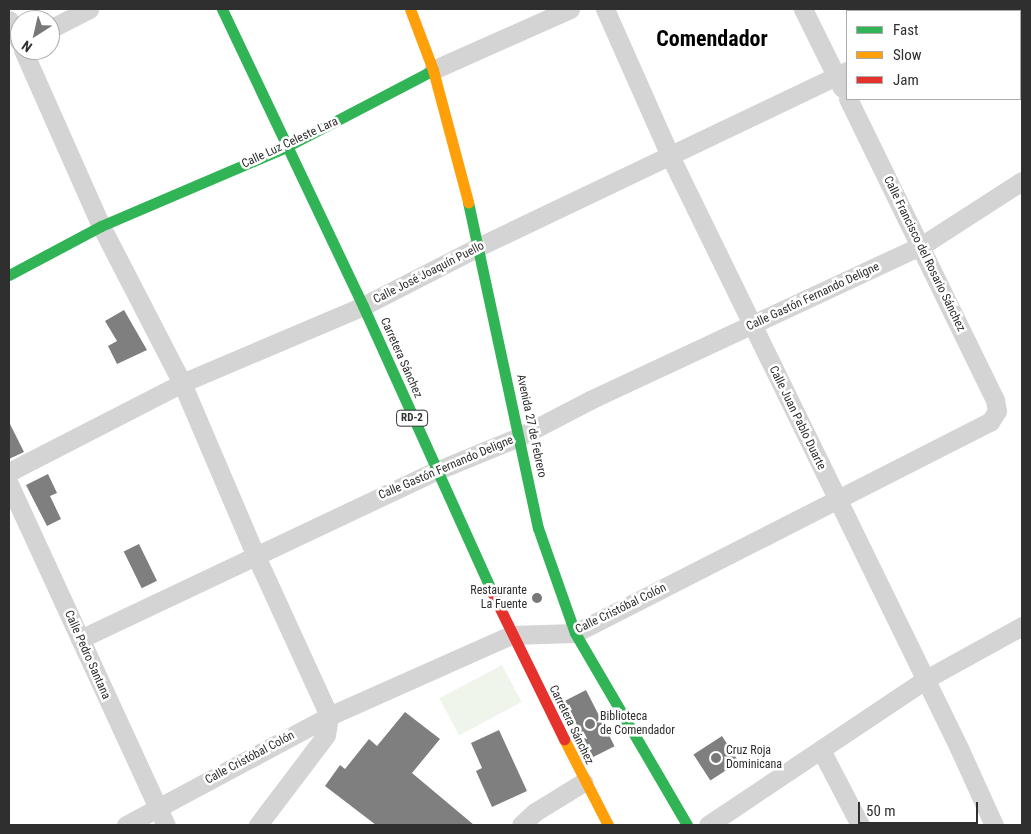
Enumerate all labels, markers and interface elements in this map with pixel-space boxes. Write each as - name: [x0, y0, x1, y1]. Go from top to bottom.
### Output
- north arrow: [10, 10, 60, 60]
- legend: [846, 10, 1021, 100]
- text: Fast: [893, 21, 918, 39]
- district label: Comendador: [656, 26, 768, 52]
- text: N: [19, 37, 35, 55]
- text: Slow: [893, 46, 922, 64]
- text: Jam: [893, 71, 919, 89]
- street label: Calle Luz Celeste Lara: [240, 114, 340, 172]
- street label: Calle Francisco del Rosario Sánchez: [880, 174, 968, 334]
- street label: Calle José Joaquín Puello: [371, 239, 487, 307]
- street label: Calle Gastón Fernando Deligne: [744, 260, 882, 334]
- street label: Carretera Sánchez: [377, 316, 425, 400]
- street label: Calle Juan Pablo Duarte: [766, 364, 828, 472]
- street label: Avenida 27 de Febrero: [513, 373, 549, 479]
- road number: RD-2: [396, 409, 428, 426]
- street label: Calle Gastón Fernando Deligne: [376, 433, 516, 503]
- street label: Calle Cristóbal Colón: [573, 581, 669, 637]
- place label: Restaurante La Fuente: [470, 584, 527, 612]
- marker: Restaurante La Fuente: [531, 592, 543, 604]
- street label: Calle Pedro Santana: [61, 608, 113, 702]
- street label: Carretera Sánchez: [546, 683, 596, 767]
- place label: Biblioteca de Comendador: [600, 710, 675, 738]
- marker: Biblioteca de Comendador: [584, 718, 596, 730]
- street label: Calle Cristóbal Colón: [203, 728, 297, 788]
- place label: Cruz Roja Dominicana: [726, 744, 782, 772]
- marker: Cruz Roja Dominicana: [710, 752, 722, 764]
- scale bar: [861, 792, 981, 824]
- text: 50 m: [866, 802, 896, 820]

